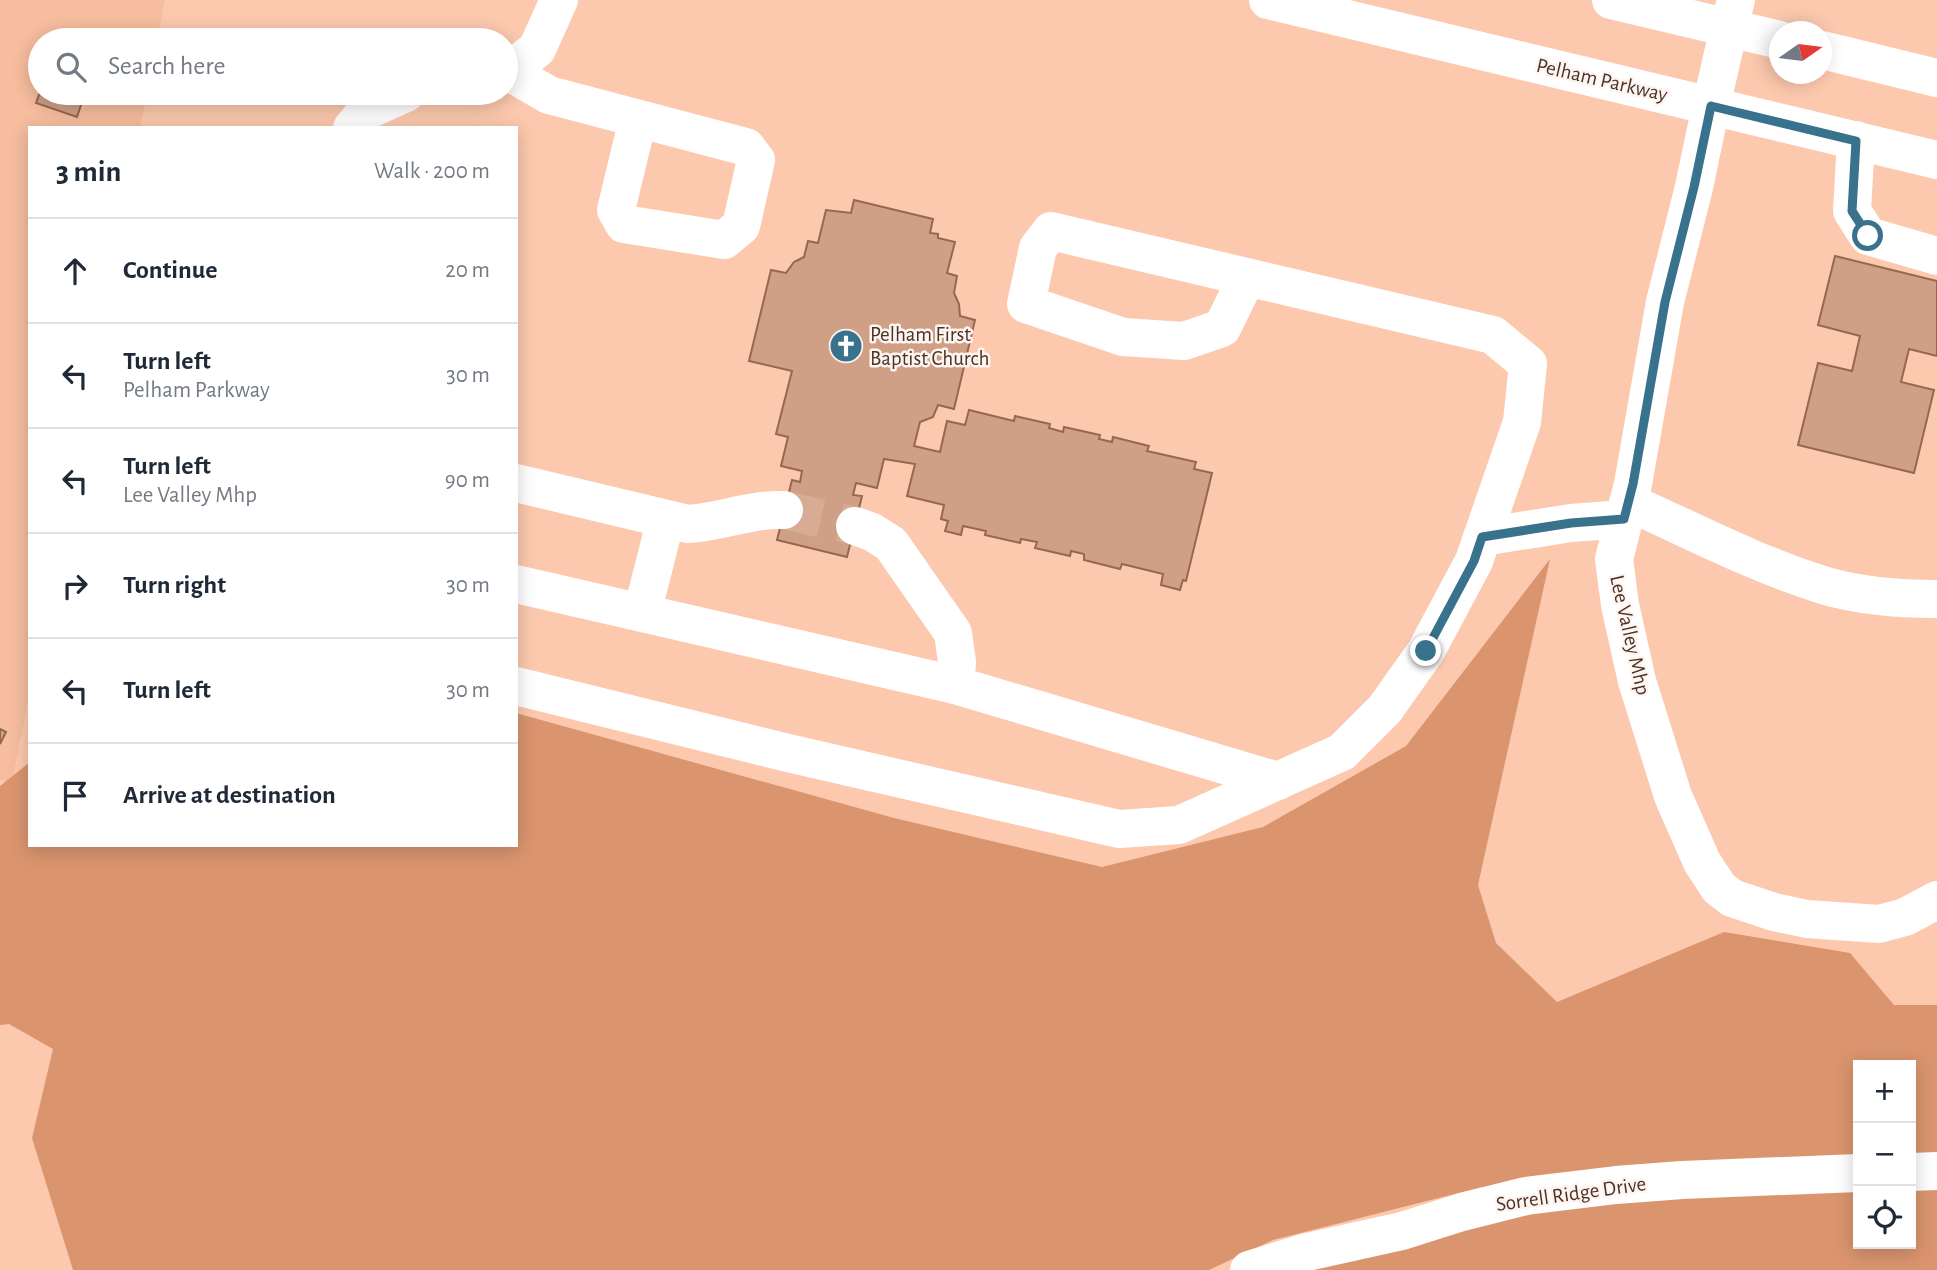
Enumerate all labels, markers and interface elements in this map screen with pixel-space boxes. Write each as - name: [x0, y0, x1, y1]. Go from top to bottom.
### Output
- north arrow: [1769, 21, 1832, 84]
- search box: [28, 28, 518, 105]
- icon: search: [52, 48, 90, 86]
- text: Search here: [108, 53, 226, 79]
- street label: Pelham Parkway: [1534, 55, 1670, 105]
- text: 3 min: [56, 157, 121, 187]
- text: Walk · 200 m: [374, 160, 490, 183]
- route start: [1852, 220, 1883, 251]
- icon: ahead: [56, 252, 94, 290]
- text: Continue: [123, 257, 218, 283]
- text: 20 m: [445, 259, 490, 282]
- place label: Pelham First Baptist Church: [870, 324, 990, 369]
- church icon: Pelham First Baptist Church: [827, 327, 865, 365]
- text: Turn left: [123, 348, 211, 374]
- icon: left: [56, 357, 94, 395]
- text: 30 m: [446, 364, 490, 387]
- text: Pelham Parkway: [123, 379, 270, 402]
- text: Turn left: [123, 453, 211, 479]
- icon: left: [56, 462, 94, 500]
- text: 90 m: [445, 469, 490, 492]
- text: Lee Valley Mhp: [123, 484, 257, 507]
- icon: right: [56, 567, 94, 605]
- text: Turn right: [123, 572, 226, 598]
- street label: Lee Valley Mhp: [1606, 573, 1654, 697]
- text: 30 m: [446, 574, 490, 597]
- route end: [1410, 635, 1441, 666]
- icon: left: [56, 672, 94, 710]
- text: Turn left: [123, 677, 211, 703]
- text: 30 m: [446, 679, 490, 702]
- icon: arrive: [56, 777, 94, 815]
- text: Arrive at destination: [123, 782, 336, 808]
- map controls: [1853, 1060, 1916, 1249]
- button: +: [1853, 1060, 1916, 1123]
- button: −: [1853, 1123, 1916, 1186]
- street label: Sorrell Ridge Drive: [1495, 1173, 1647, 1215]
- button: locate: [1853, 1186, 1916, 1249]

